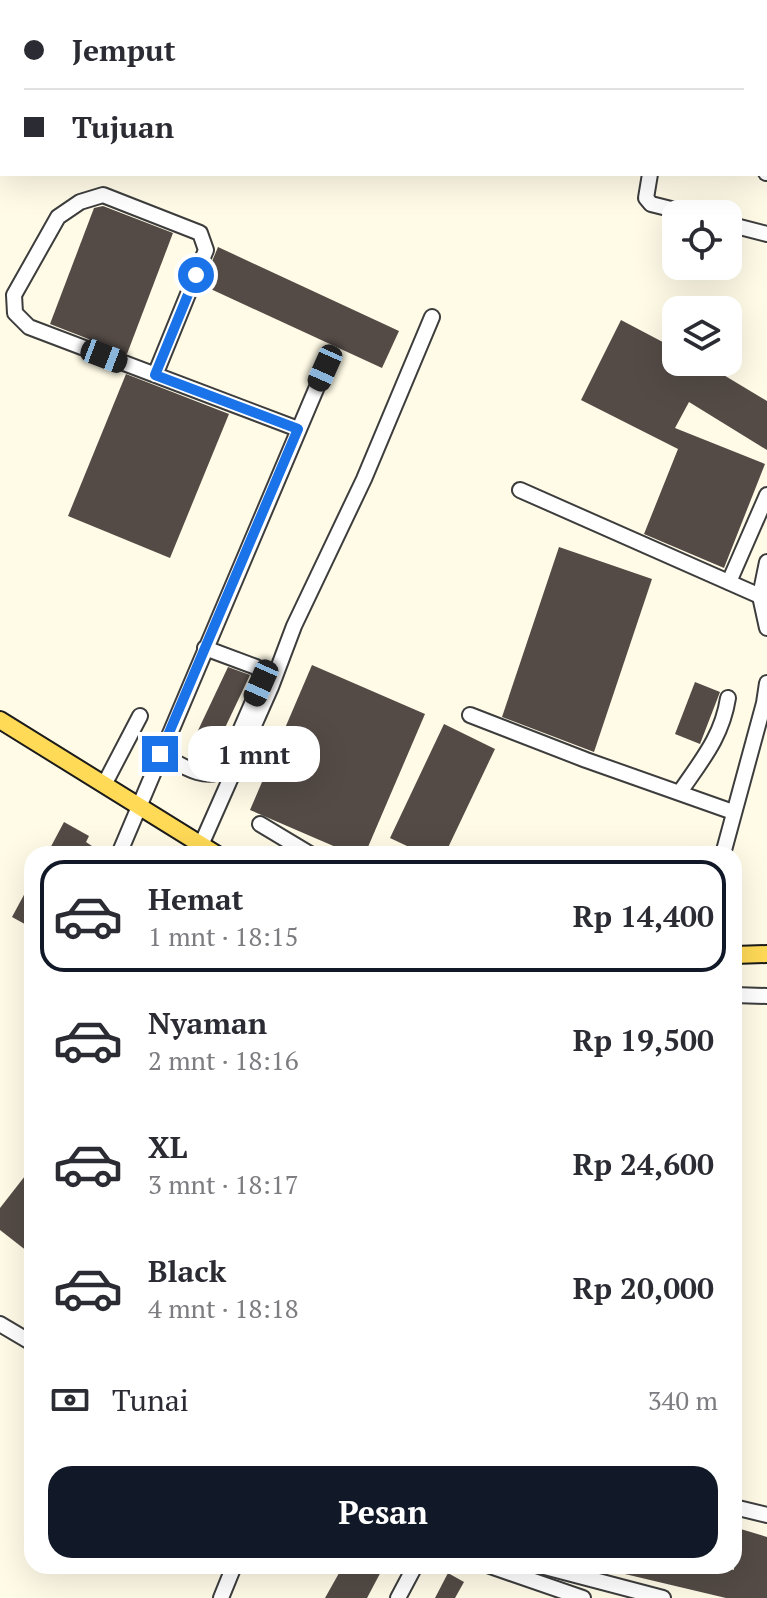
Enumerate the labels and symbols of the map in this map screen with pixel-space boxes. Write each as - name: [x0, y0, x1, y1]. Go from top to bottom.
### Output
- route start: [178, 257, 214, 293]
- car: [77, 336, 131, 376]
- car: [304, 341, 346, 395]
- car: [240, 656, 282, 710]
- callout: 1 mnt: [188, 726, 320, 782]
- route end: [142, 736, 178, 772]

